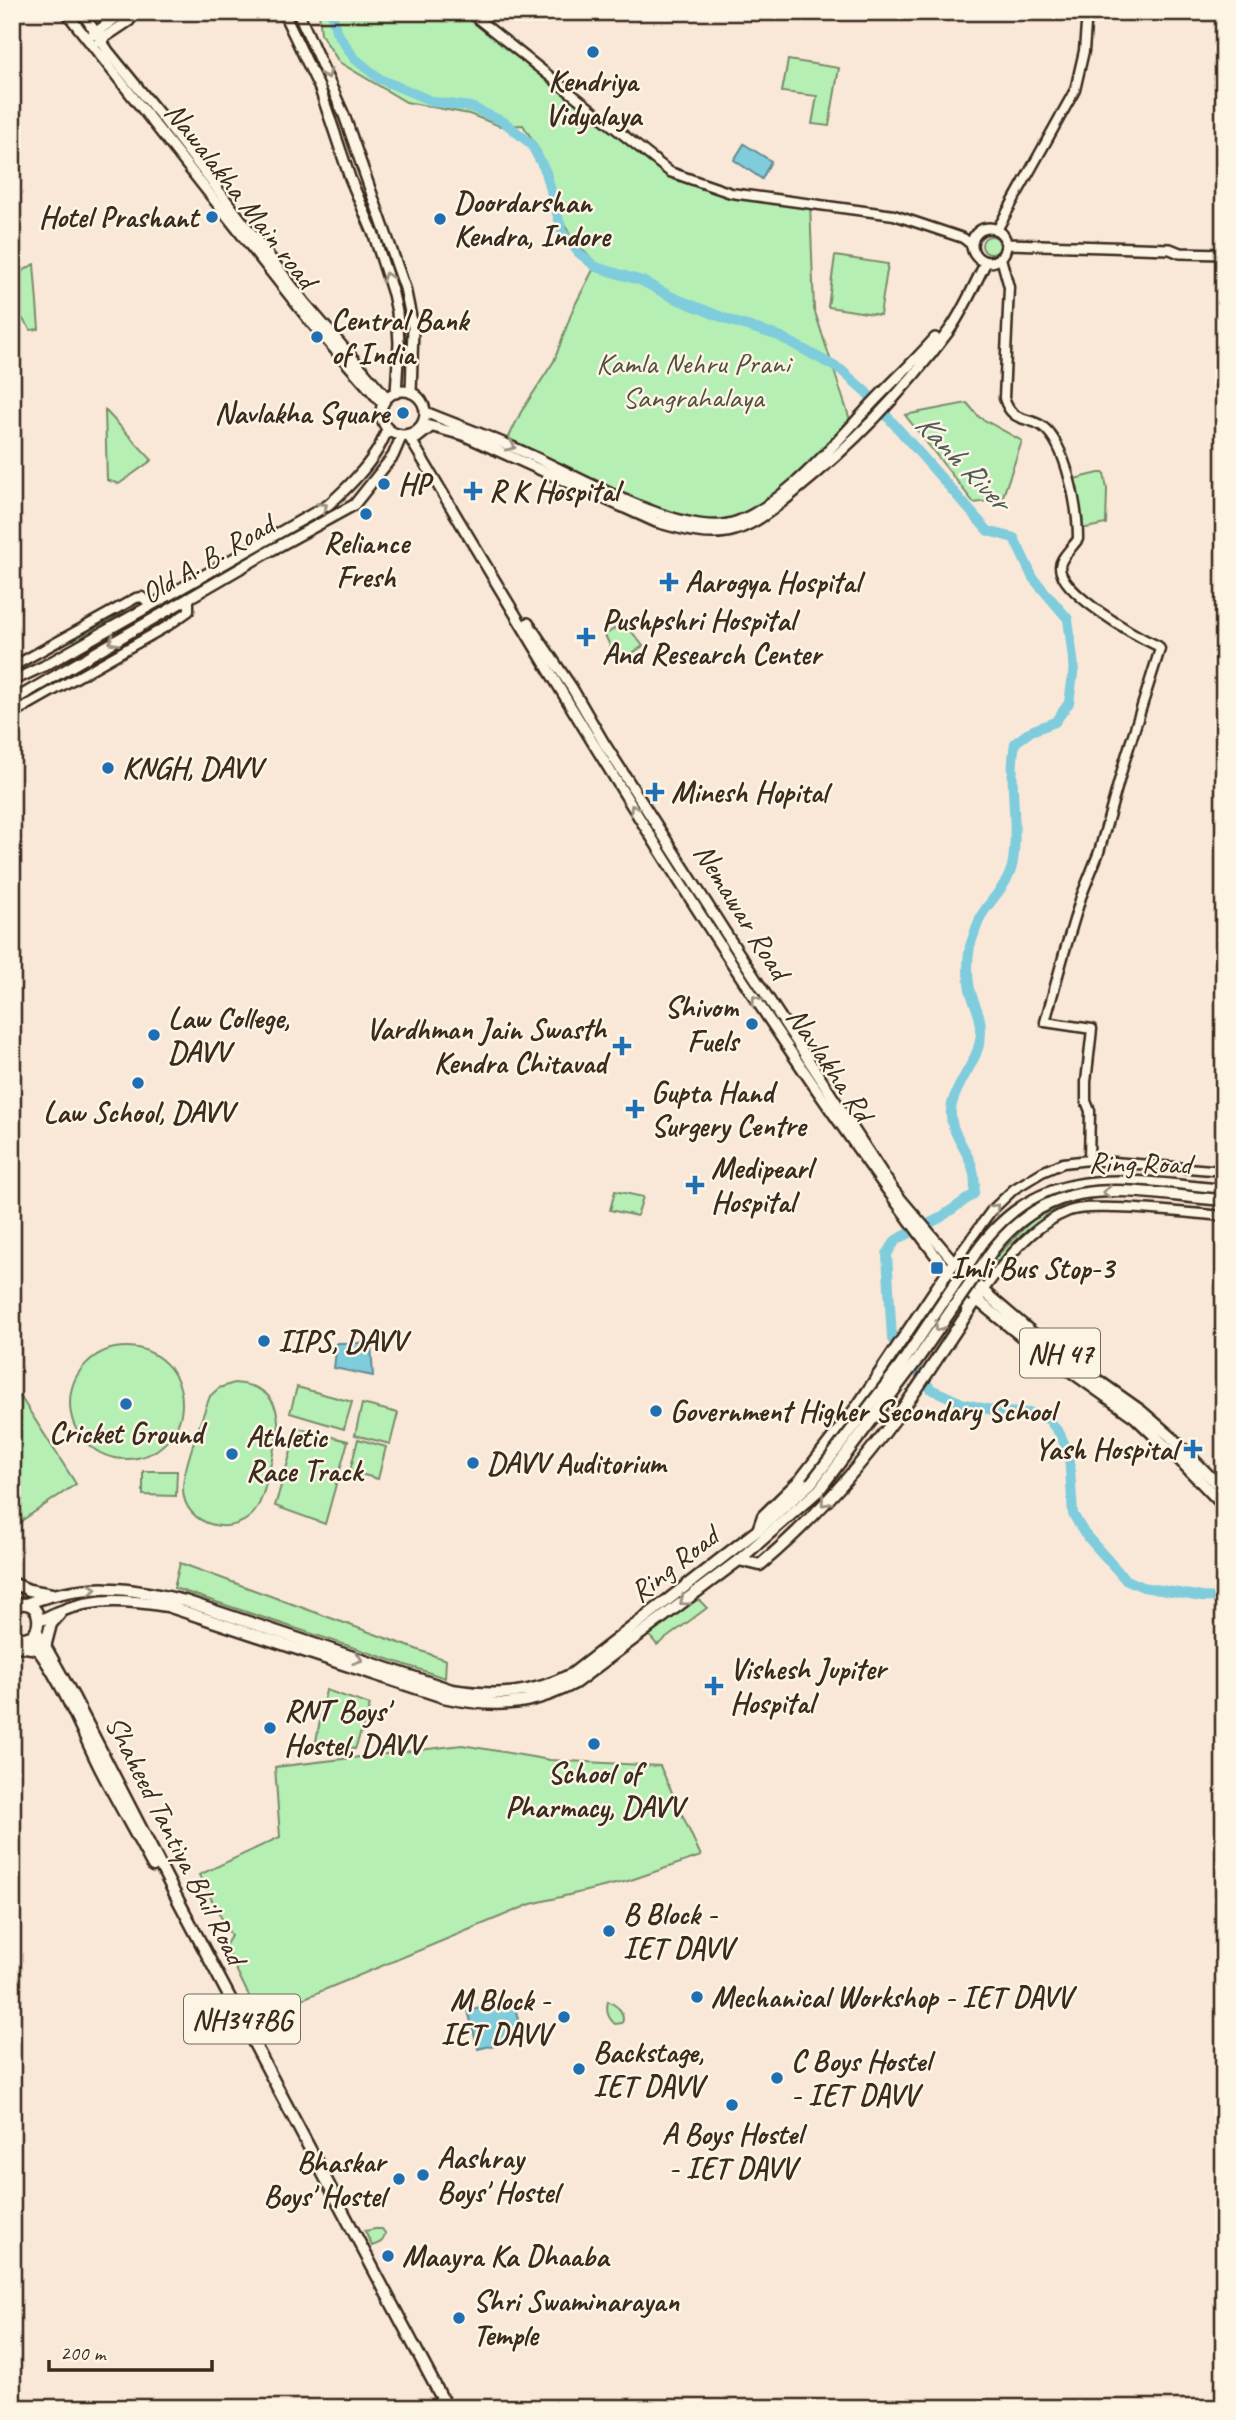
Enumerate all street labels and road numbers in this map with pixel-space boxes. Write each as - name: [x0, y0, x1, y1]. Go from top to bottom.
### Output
- street label: Nawalakha Main road: [156, 94, 328, 299]
- street label: Old A. B. Road: [134, 504, 284, 612]
- street label: Nemawar Road: [685, 836, 801, 989]
- street label: Navlakha Rd: [778, 1000, 884, 1132]
- street label: Ring Road: [1088, 1143, 1196, 1183]
- road number: NH 47: [1020, 1328, 1100, 1378]
- street label: Ring Road: [622, 1515, 729, 1611]
- street label: Shaheed Tantiya Bhil Road: [97, 1709, 257, 1975]
- road number: NH347BG: [184, 1994, 300, 2044]

